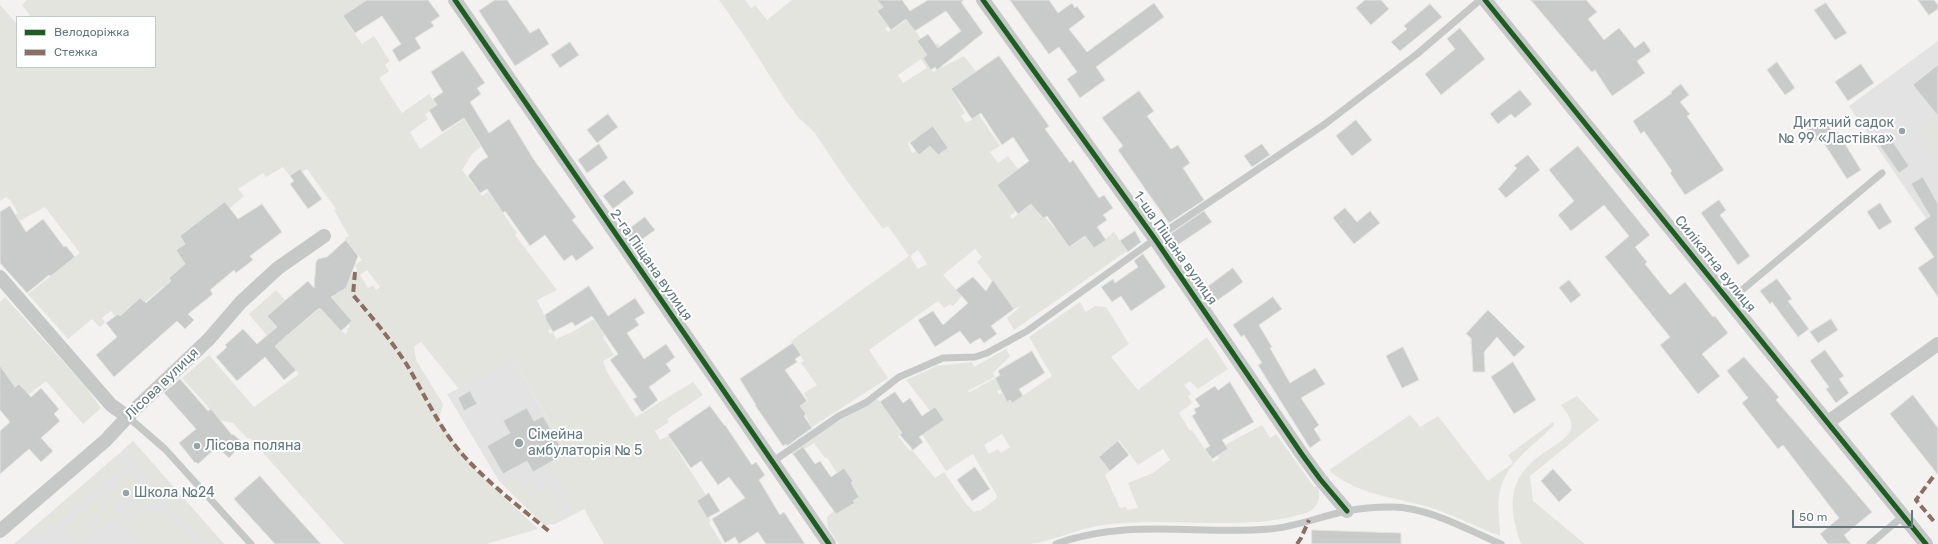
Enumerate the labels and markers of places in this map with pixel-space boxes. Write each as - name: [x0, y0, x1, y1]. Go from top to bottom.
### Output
- place label: Дитячий садок № 99 «Ластівка»: [1778, 115, 1894, 148]
- marker: Дитячий садок № 99 «Ластівка»: [1897, 126, 1907, 136]
- place label: Сімейна амбулаторія № 5: [528, 427, 642, 460]
- marker: Сімейна амбулаторія № 5: [513, 437, 525, 449]
- place label: Лісова поляна: [205, 438, 301, 454]
- marker: Лісова поляна: [192, 441, 202, 451]
- place label: Школа №24: [134, 485, 215, 501]
- marker: Школа №24: [121, 488, 131, 498]

